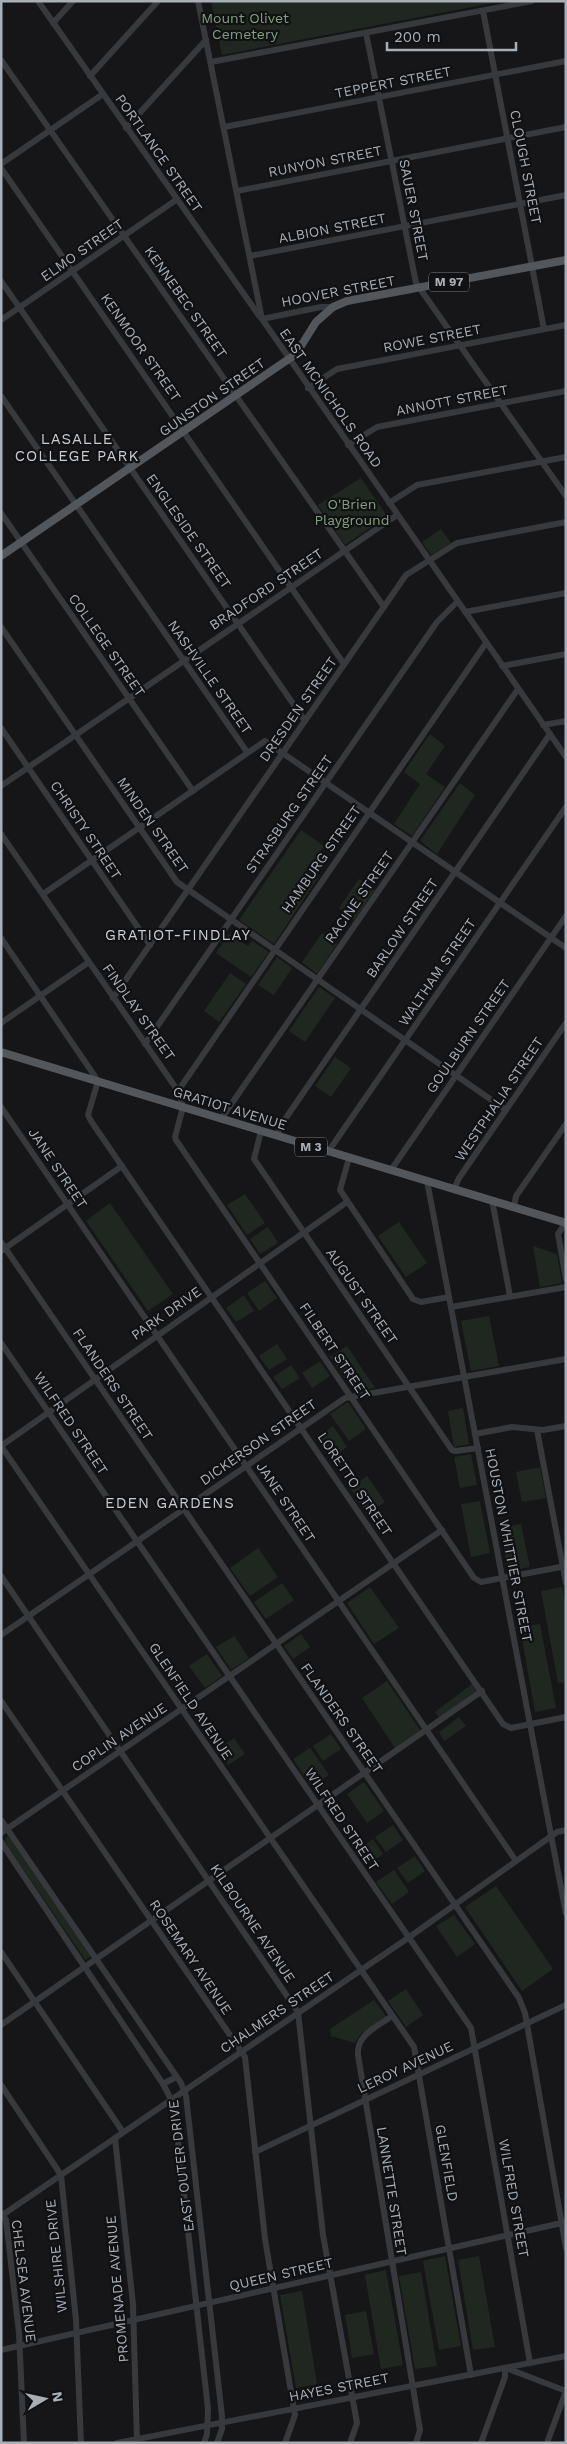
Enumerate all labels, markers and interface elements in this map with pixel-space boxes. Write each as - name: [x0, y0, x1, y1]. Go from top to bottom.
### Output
- park label: Mount Olivet Cemetery: [201, 10, 289, 42]
- scale bar: [387, 20, 516, 52]
- text: 200 m: [394, 28, 441, 46]
- street label: TEPPERT STREET: [334, 63, 453, 101]
- street label: PORTLANCE STREET: [112, 91, 206, 216]
- street label: CLOUGH STREET: [507, 109, 545, 226]
- street label: RUNYON STREET: [267, 142, 384, 180]
- street label: SAUER STREET: [396, 158, 432, 263]
- street label: ALBION STREET: [277, 210, 388, 246]
- street label: ELMO STREET: [38, 215, 127, 284]
- street label: KENNEBEC STREET: [141, 243, 231, 361]
- street label: HOOVER STREET: [280, 272, 397, 310]
- road number: M 97: [429, 272, 469, 292]
- street label: KENMOOR STREET: [98, 290, 185, 404]
- street label: ROWE STREET: [382, 321, 483, 355]
- street label: EAST MCNICHOLS ROAD: [277, 325, 385, 471]
- street label: GUNSTON STREET: [156, 354, 268, 439]
- street label: ANNOTT STREET: [395, 381, 510, 419]
- district label: LASALLE COLLEGE PARK: [15, 430, 139, 465]
- street label: ENGLESIDE STREET: [143, 471, 235, 592]
- park label: O'Brien Playground: [315, 496, 389, 528]
- street label: BRADFORD STREET: [206, 545, 326, 633]
- street label: COLLEGE STREET: [65, 590, 149, 700]
- street label: NASHVILLE STREET: [165, 617, 256, 737]
- street label: DRESDEN STREET: [256, 653, 340, 764]
- street label: STRASBURG STREET: [242, 752, 336, 876]
- street label: MINDEN STREET: [114, 774, 192, 876]
- street label: CHRISTY STREET: [47, 778, 125, 883]
- street label: HAMBURG STREET: [278, 802, 364, 916]
- street label: RACINE STREET: [321, 847, 397, 946]
- street label: BARLOW STREET: [363, 875, 442, 981]
- street label: WALTHAM STREET: [395, 915, 479, 1029]
- district label: GRATIOT-FINDLAY: [105, 926, 251, 944]
- street label: FINDLAY STREET: [100, 960, 179, 1064]
- street label: GOULBURN STREET: [423, 976, 514, 1096]
- street label: WESTPHALIA STREET: [452, 1034, 547, 1164]
- street label: GRATIOT AVENUE: [171, 1083, 289, 1133]
- street label: JANE STREET: [25, 1125, 91, 1212]
- road number: M 3: [295, 1138, 327, 1156]
- street label: AUGUST STREET: [323, 1245, 401, 1347]
- street label: PARK DRIVE: [128, 1283, 204, 1343]
- street label: FILBERT STREET: [297, 1299, 374, 1403]
- street label: FLANDERS STREET: [70, 1325, 157, 1443]
- street label: WILFRED STREET: [31, 1369, 112, 1478]
- street label: DICKERSON STREET: [197, 1395, 320, 1488]
- street label: LORETTO STREET: [314, 1429, 396, 1539]
- street label: HOUSTON WHITTIER STREET: [482, 1447, 536, 1644]
- street label: JANE STREET: [253, 1459, 319, 1546]
- district label: EDEN GARDENS: [105, 1494, 235, 1512]
- street label: GLENFIELD AVENUE: [146, 1640, 236, 1763]
- street label: FLANDERS STREET: [298, 1660, 386, 1777]
- street label: COPLIN AVENUE: [68, 1699, 170, 1775]
- street label: WILFRED STREET: [302, 1765, 383, 1874]
- street label: KILBOURNE AVENUE: [207, 1861, 299, 1985]
- street label: ROSEMARY AVENUE: [147, 1897, 235, 2017]
- street label: CHALMERS STREET: [217, 1968, 338, 2056]
- street label: LEROY AVENUE: [355, 2038, 456, 2096]
- street label: EAST OUTER DRIVE: [165, 2099, 197, 2233]
- street label: GLENFIELD: [432, 2123, 462, 2203]
- street label: LANNETTE STREET: [374, 2125, 410, 2257]
- street label: WILFRED STREET: [496, 2137, 532, 2259]
- street label: WILSHIRE DRIVE: [42, 2198, 70, 2313]
- street label: PROMENADE AVENUE: [103, 2215, 131, 2363]
- street label: CHELSEA AVENUE: [9, 2219, 39, 2343]
- street label: QUEEN STREET: [228, 2254, 335, 2294]
- street label: HAYES STREET: [288, 2369, 391, 2405]
- north arrow: [20, 2374, 70, 2424]
- text: N: [49, 2391, 67, 2403]

